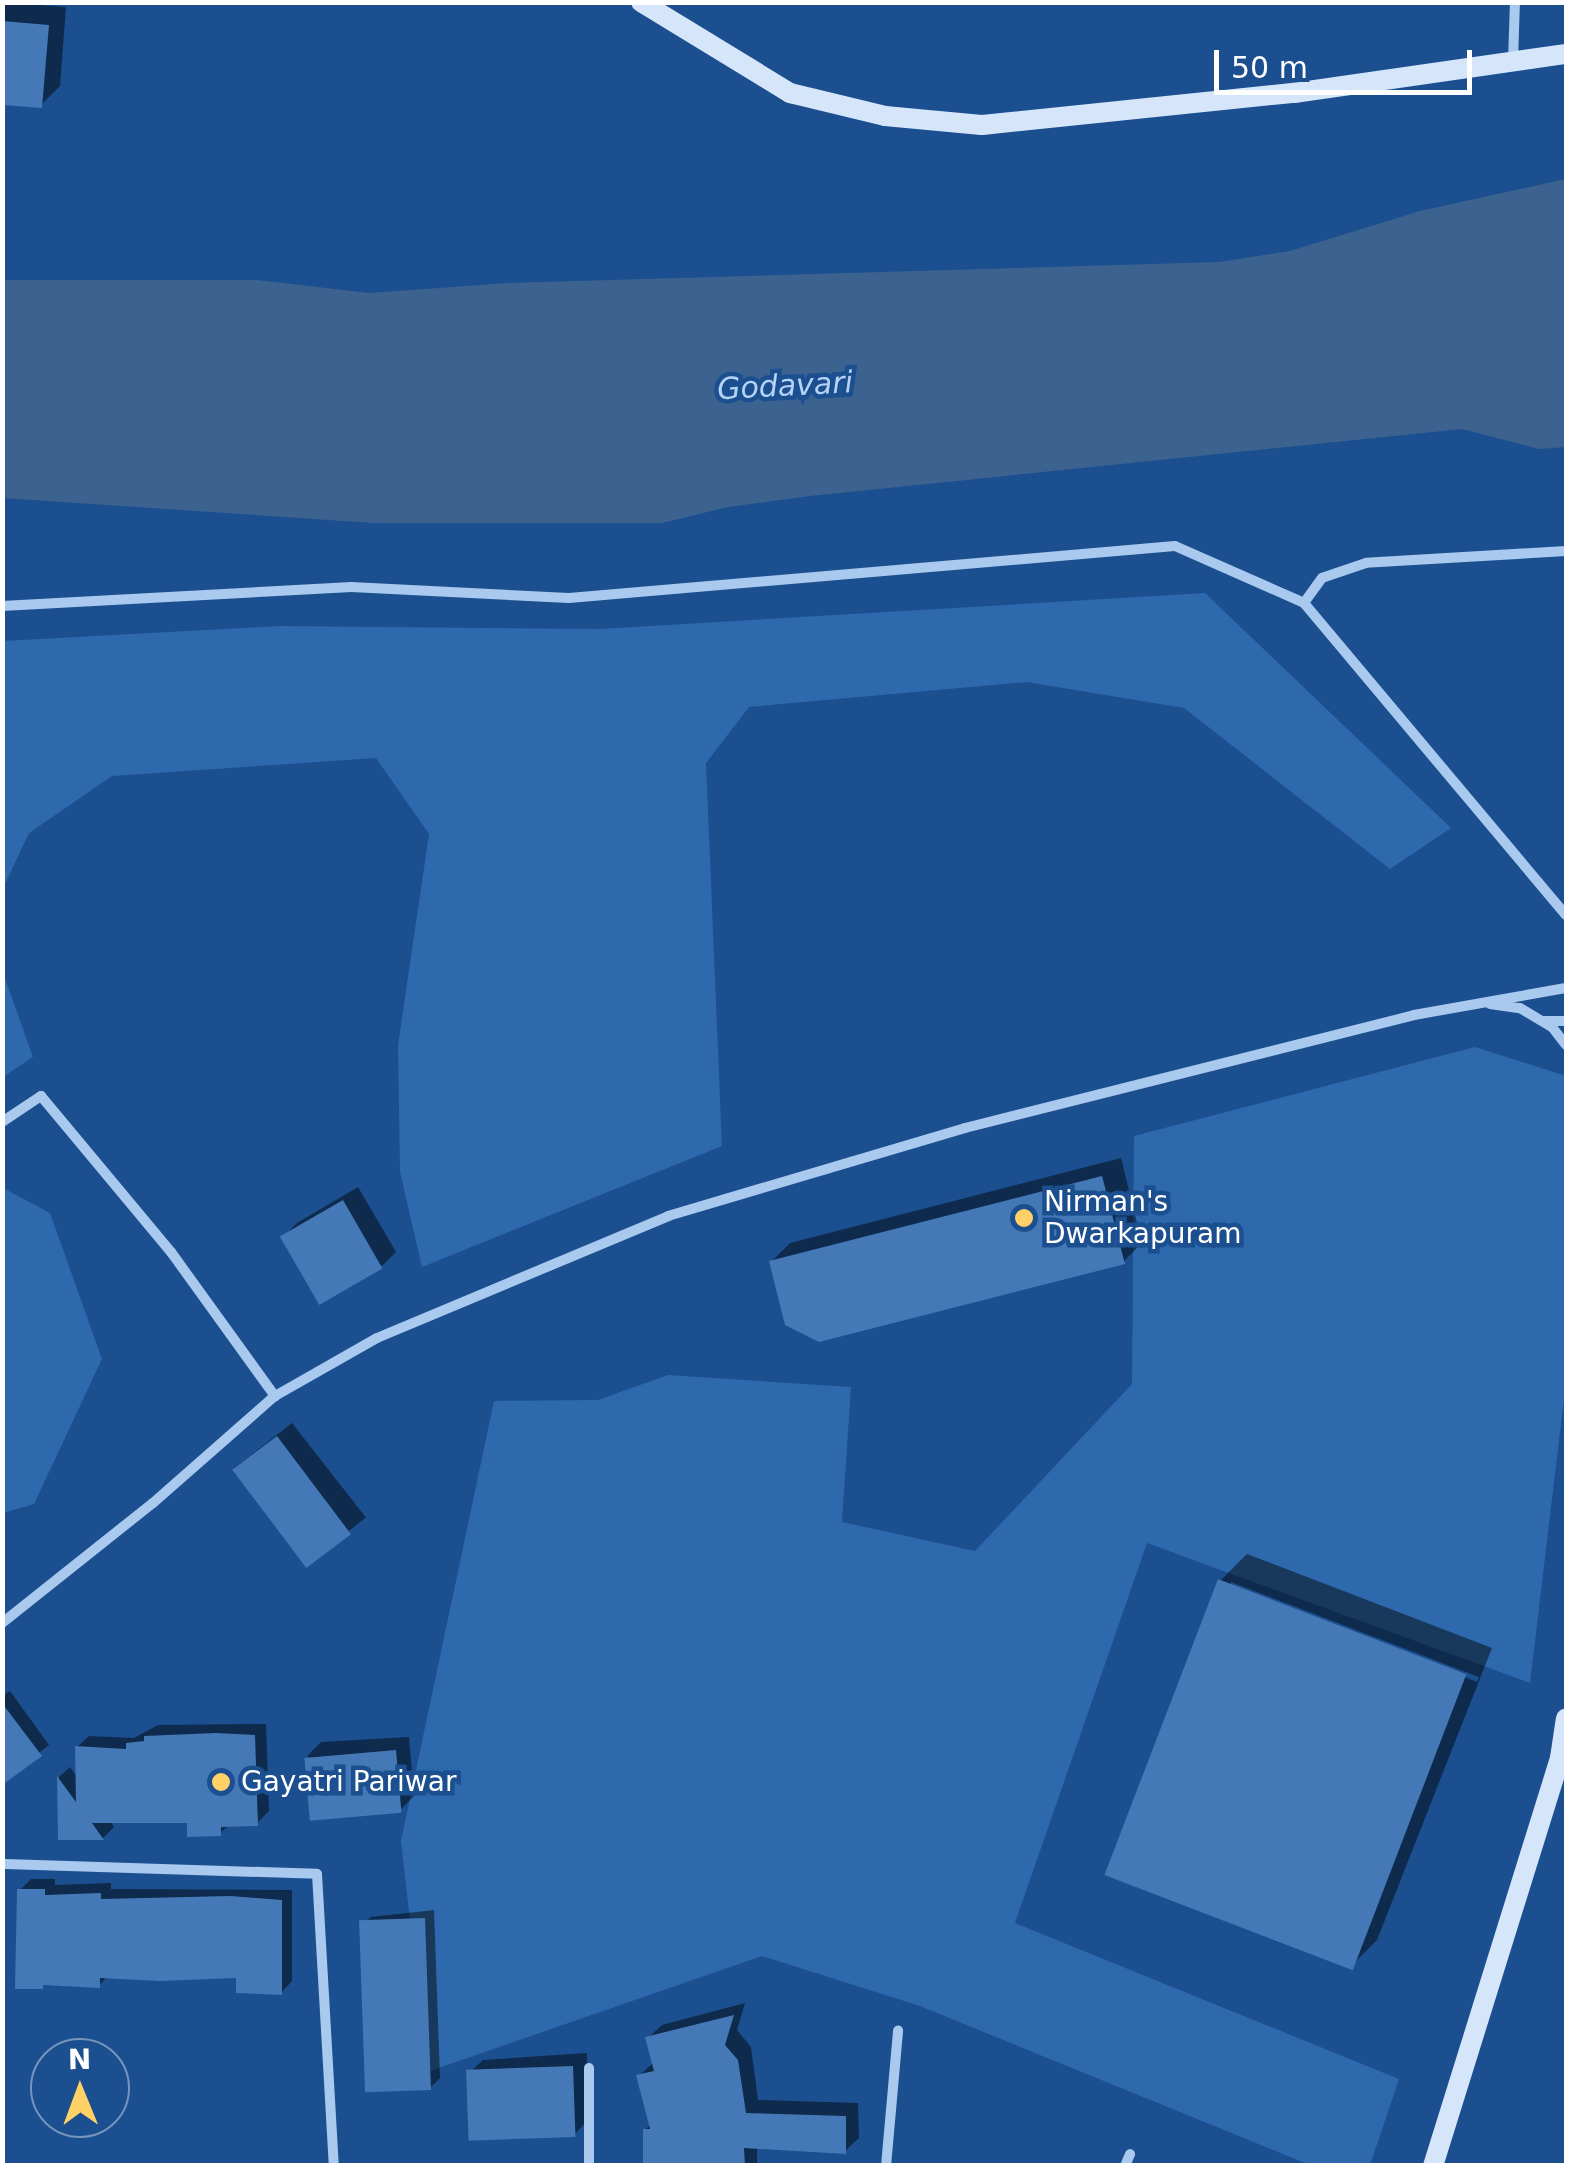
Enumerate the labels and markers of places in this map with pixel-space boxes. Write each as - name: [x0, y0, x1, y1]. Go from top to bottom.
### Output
- place label: Nirman's Dwarkapuram: [1044, 1185, 1241, 1251]
- marker: Nirman's Dwarkapuram: [1013, 1207, 1035, 1229]
- place label: Gayatri Pariwar: [241, 1765, 456, 1799]
- marker: Gayatri Pariwar: [210, 1771, 232, 1793]

